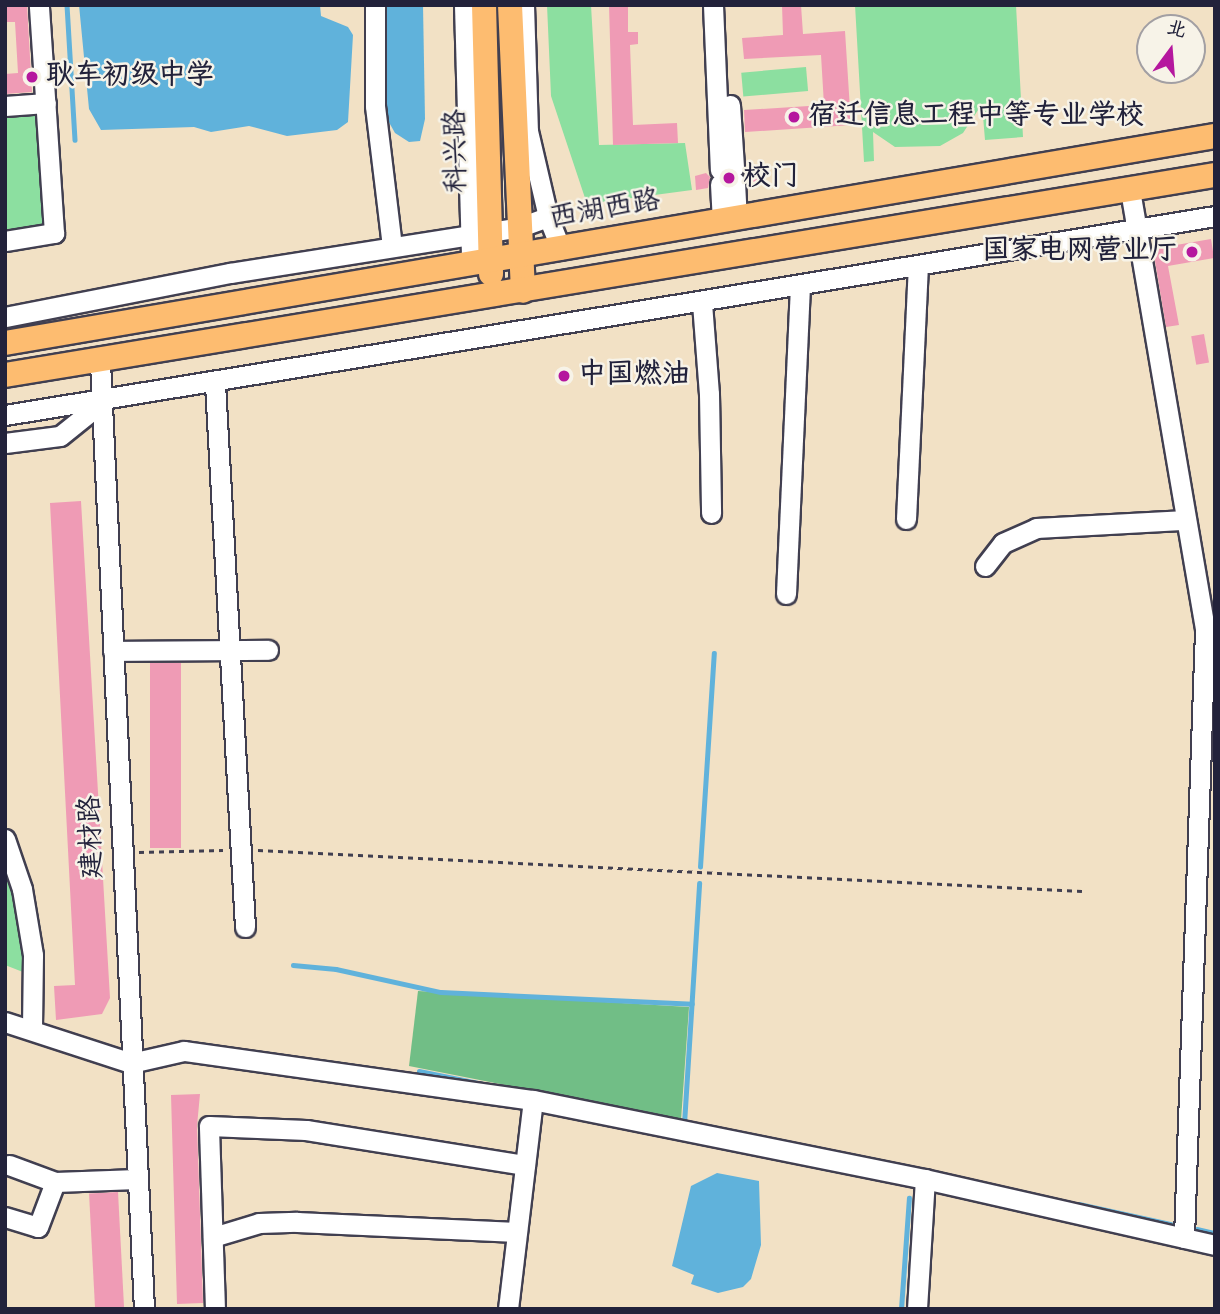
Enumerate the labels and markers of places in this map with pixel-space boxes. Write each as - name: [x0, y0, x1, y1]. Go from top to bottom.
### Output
- place label: 耿车初级中学: [46, 60, 214, 94]
- marker: 耿车初级中学: [24, 69, 40, 85]
- place label: 宿迁信息工程中等专业学校: [808, 100, 1144, 134]
- marker: 宿迁信息工程中等专业学校: [786, 109, 802, 125]
- place label: 校门: [743, 161, 799, 195]
- marker: 校门: [721, 170, 737, 186]
- place label: 国家电网营业厅: [982, 235, 1178, 269]
- marker: 国家电网营业厅: [1184, 244, 1200, 260]
- place label: 中国燃油: [578, 359, 690, 393]
- marker: 中国燃油: [556, 368, 572, 384]

